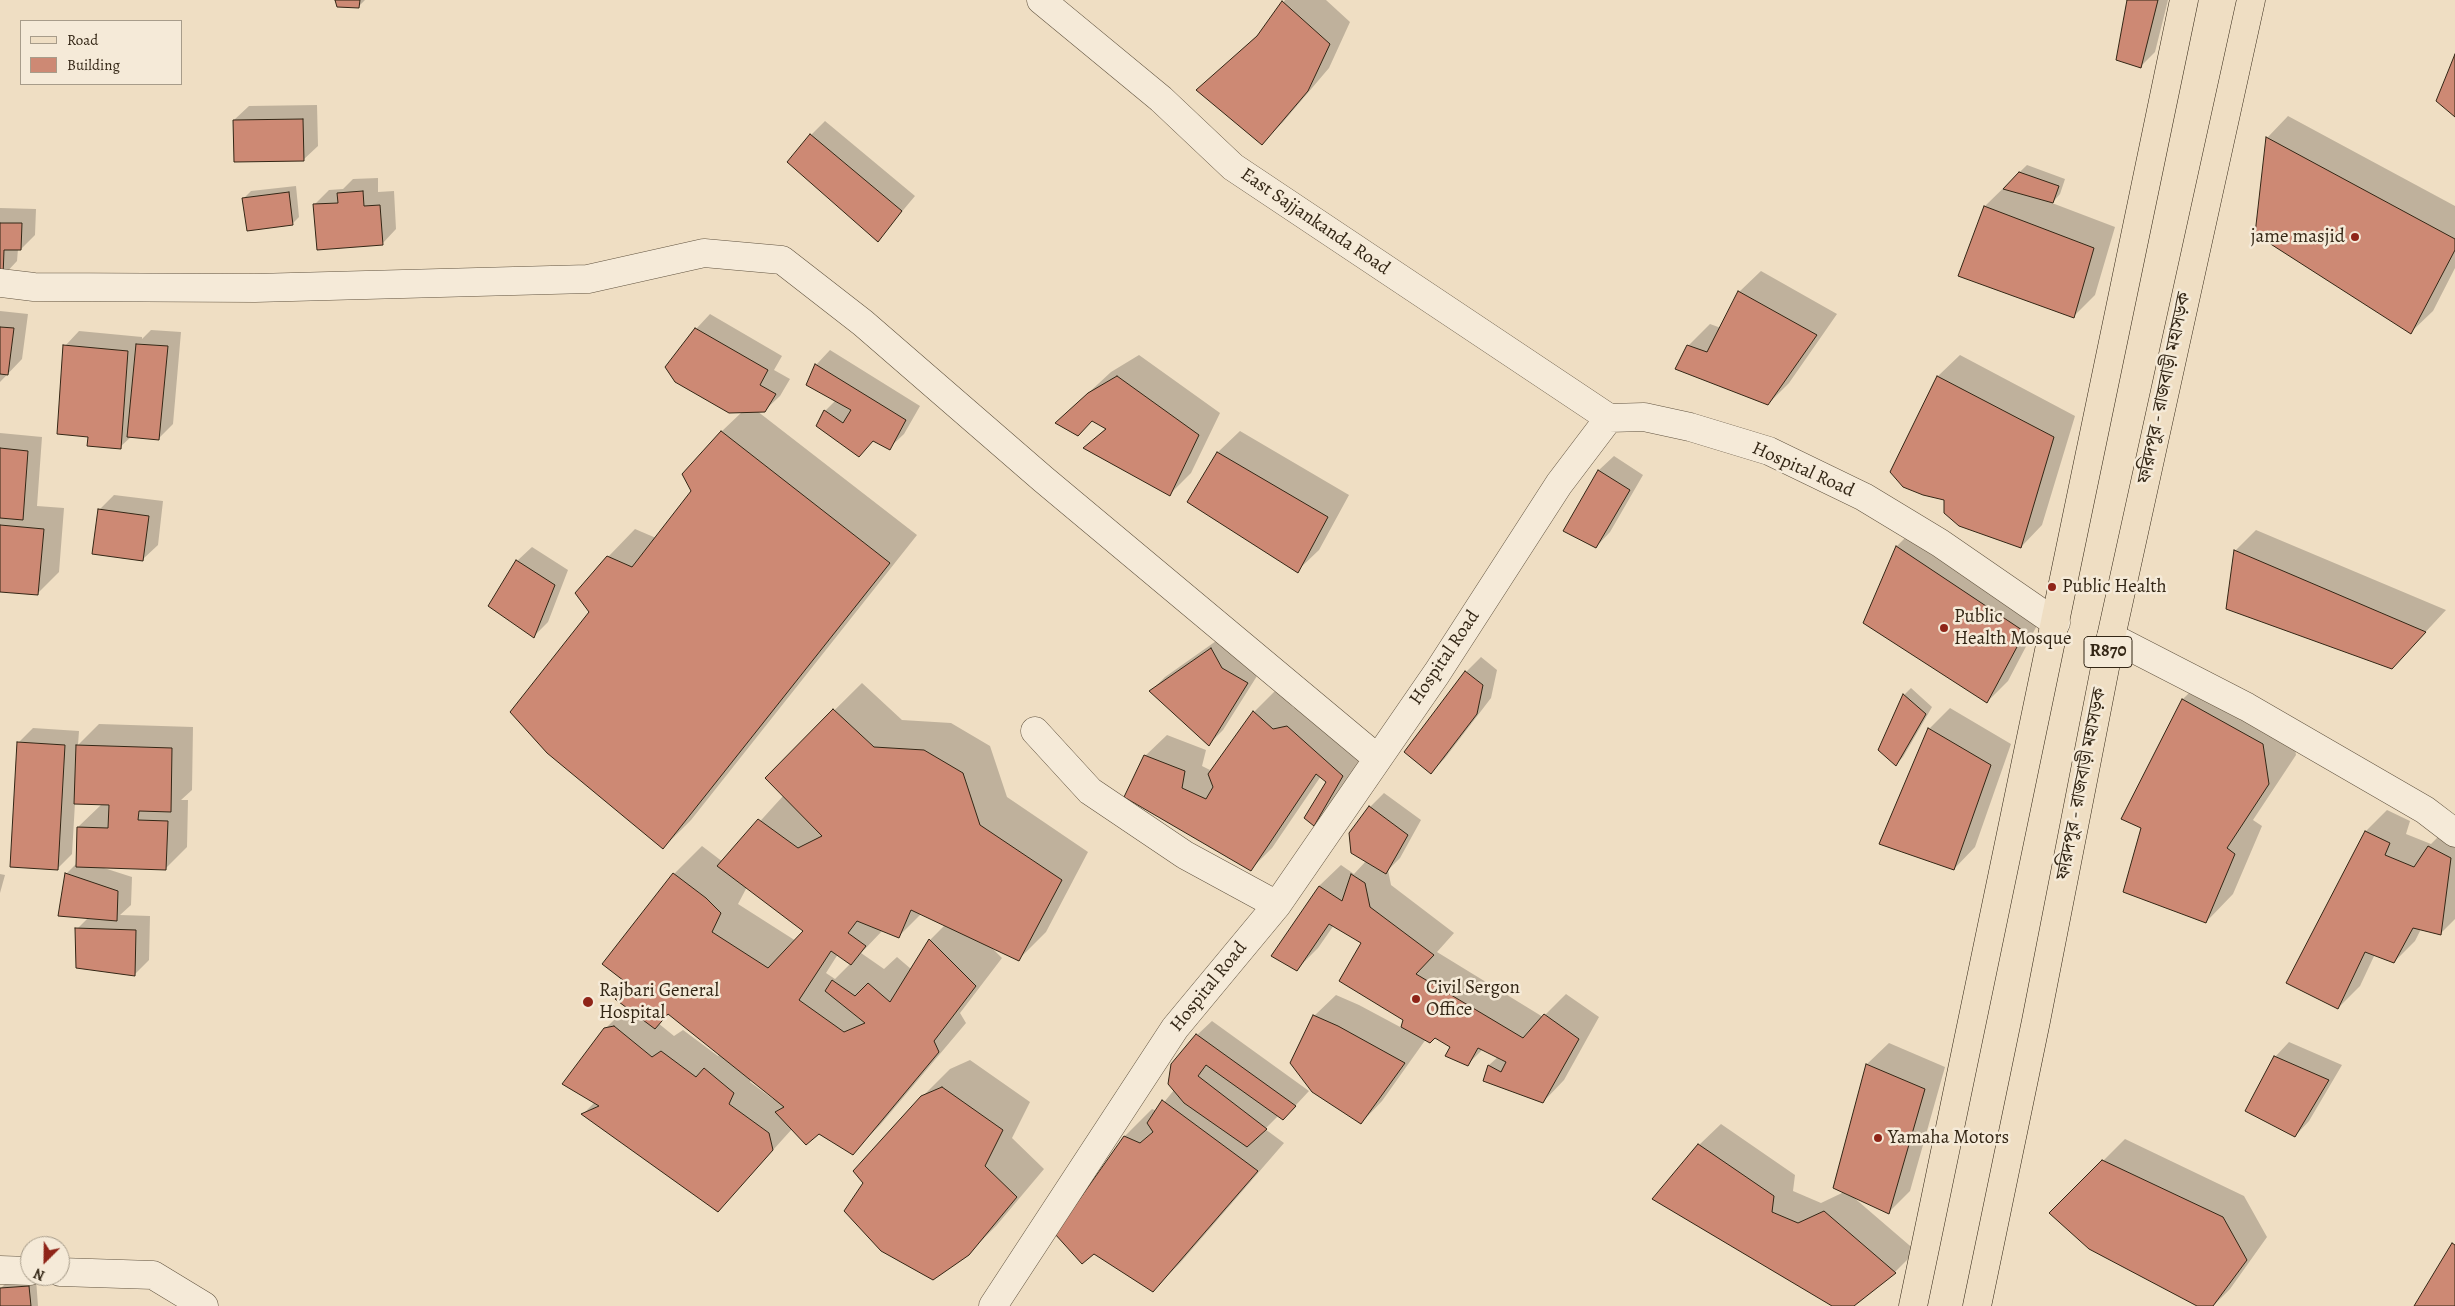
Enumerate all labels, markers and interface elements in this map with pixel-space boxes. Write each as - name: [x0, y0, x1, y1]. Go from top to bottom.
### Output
- legend: [20, 20, 182, 85]
- text: Road: [67, 30, 98, 50]
- text: Building: [67, 55, 120, 75]
- street label: East Sajjankanda Road: [1236, 164, 1394, 280]
- place label: jame masjid: [2251, 226, 2345, 248]
- marker: jame masjid: [2349, 231, 2361, 243]
- street label: ফরিদপুর - রাজবাড়ী মহাসড়ক: [2134, 290, 2196, 486]
- street label: Hospital Road: [1748, 437, 1858, 503]
- place label: Public Health: [2062, 576, 2167, 598]
- marker: Public Health: [2046, 581, 2058, 593]
- street label: Hospital Road: [1405, 606, 1485, 710]
- place label: Public Health Mosque: [1954, 606, 2072, 650]
- marker: Public Health Mosque: [1938, 622, 1950, 634]
- road number: R870: [2084, 636, 2132, 668]
- street label: ফরিদপুর - রাজবাড়ী মহাসড়ক: [2052, 686, 2112, 882]
- street label: Hospital Road: [1166, 937, 1252, 1037]
- place label: Civil Sergon Office: [1426, 977, 1520, 1021]
- place label: Rajbari General Hospital: [599, 980, 719, 1024]
- marker: Civil Sergon Office: [1410, 993, 1422, 1005]
- marker: Rajbari General Hospital: [581, 995, 595, 1009]
- place label: Yamaha Motors: [1888, 1127, 2009, 1149]
- marker: Yamaha Motors: [1872, 1132, 1884, 1144]
- north arrow: [20, 1236, 70, 1286]
- text: N: [31, 1264, 48, 1285]

